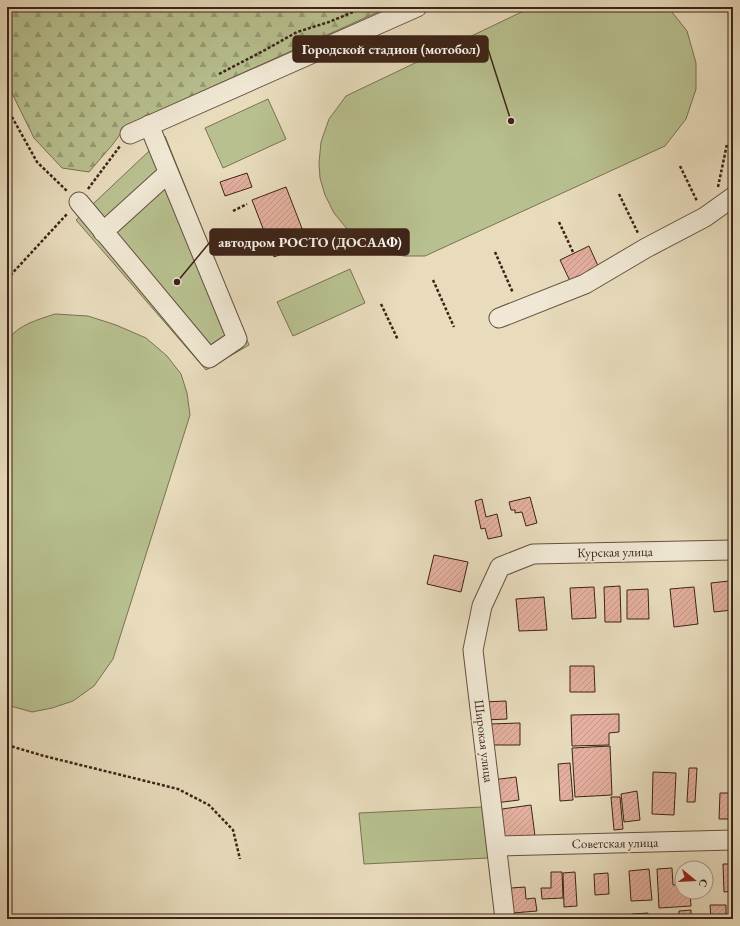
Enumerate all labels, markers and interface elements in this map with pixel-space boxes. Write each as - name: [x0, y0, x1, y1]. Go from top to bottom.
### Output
- callout: Городской стадион (мотобол): [293, 36, 488, 62]
- text: Городской стадион (мотобол): [302, 40, 480, 58]
- callout: автодром РОСТО (ДОСААФ): [210, 229, 409, 255]
- text: автодром РОСТО (ДОСААФ): [218, 233, 402, 251]
- street label: Курская улица: [577, 543, 654, 561]
- street label: Широкая улица: [470, 699, 498, 784]
- street label: Советская улица: [572, 834, 659, 852]
- north arrow: [674, 860, 714, 900]
- text: С: [696, 877, 711, 889]

